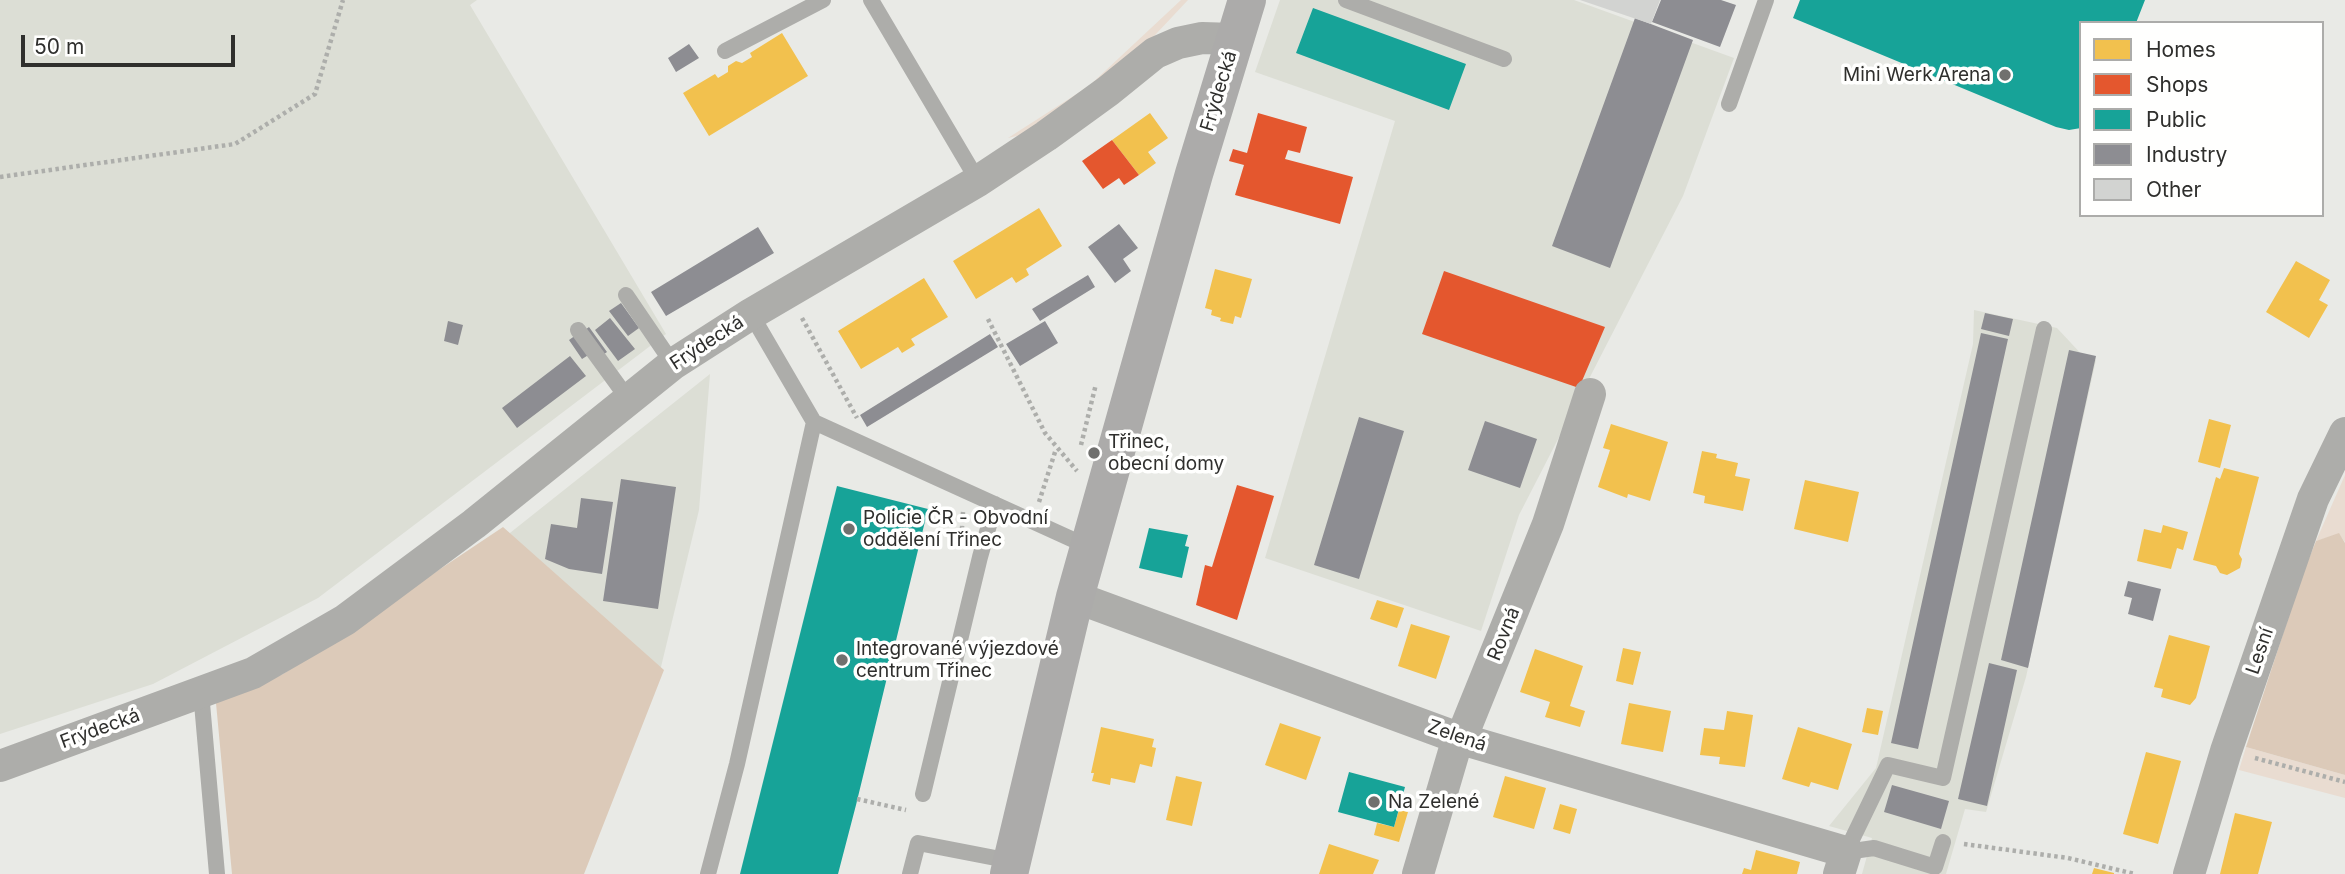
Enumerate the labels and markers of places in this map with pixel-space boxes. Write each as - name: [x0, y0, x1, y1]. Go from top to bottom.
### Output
- place label: Mini Werk Arena: [1843, 64, 1991, 86]
- marker: Mini Werk Arena: [1997, 67, 2013, 83]
- place label: Třinec, obecní domy: [1108, 431, 1224, 475]
- marker: Třinec, obecní domy: [1086, 445, 1102, 461]
- place label: Policie ČR - Obvodní oddělení Třinec: [863, 507, 1048, 551]
- marker: Policie ČR - Obvodní oddělení Třinec: [841, 521, 857, 537]
- place label: Integrované výjezdové centrum Třinec: [856, 638, 1059, 682]
- marker: Integrované výjezdové centrum Třinec: [834, 652, 850, 668]
- place label: Na Zelené: [1388, 791, 1479, 813]
- marker: Na Zelené: [1366, 794, 1382, 810]

